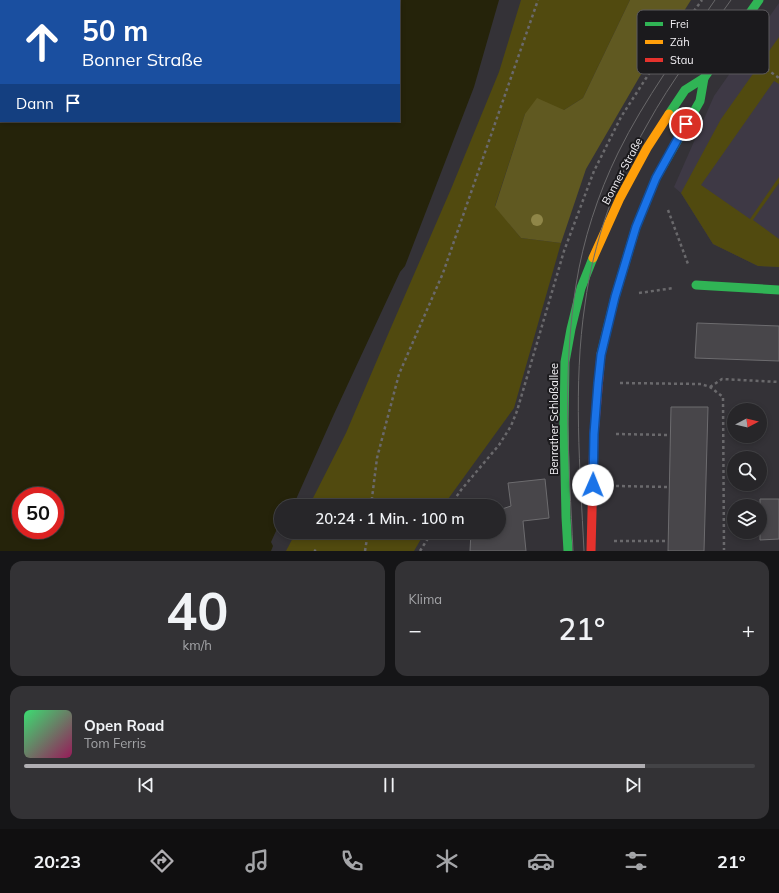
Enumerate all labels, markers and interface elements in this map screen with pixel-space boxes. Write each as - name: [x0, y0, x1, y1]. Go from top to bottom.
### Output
- legend: [637, 10, 769, 74]
- text: 50 m: [82, 13, 148, 48]
- icon: ahead: [16, 16, 68, 68]
- text: Frei: [670, 17, 689, 31]
- text: Zäh: [670, 35, 690, 49]
- text: Bonner Straße: [82, 48, 203, 71]
- text: Stau: [670, 53, 694, 67]
- icon: arrive: [62, 92, 84, 114]
- text: Dann: [16, 94, 54, 113]
- pin: [669, 107, 703, 141]
- icon: arrive: [675, 113, 697, 135]
- street label: Bonner Straße: [599, 135, 645, 207]
- street label: Benrather Schloßallee: [547, 363, 561, 475]
- north arrow: [727, 403, 767, 443]
- map controls: [727, 403, 767, 539]
- button: search: [727, 451, 767, 491]
- position arrow: [572, 464, 614, 506]
- speed limit sign: 50: [12, 487, 64, 539]
- button: layers: [727, 499, 767, 539]
- text: 20:24 · 1 Min. · 100 m: [315, 509, 465, 528]
- text: 40: [166, 578, 228, 643]
- text: Klima: [409, 591, 442, 607]
- text: 21°: [558, 610, 605, 648]
- text: −: [409, 616, 422, 644]
- text: +: [742, 616, 755, 644]
- text: km/h: [183, 637, 212, 653]
- text: Open Road: [84, 716, 164, 735]
- text: Tom Ferris: [84, 735, 146, 751]
- icon: previous: [135, 774, 157, 796]
- icon: pause: [378, 774, 400, 796]
- icon: next: [622, 774, 644, 796]
- icon: directions: [148, 847, 176, 875]
- icon: music: [243, 847, 271, 875]
- icon: phone: [338, 847, 366, 875]
- icon: climate: [433, 847, 461, 875]
- icon: car: [527, 847, 555, 875]
- icon: filters: [622, 847, 650, 875]
- text: 20:23: [33, 850, 81, 873]
- text: 21°: [717, 850, 746, 873]

